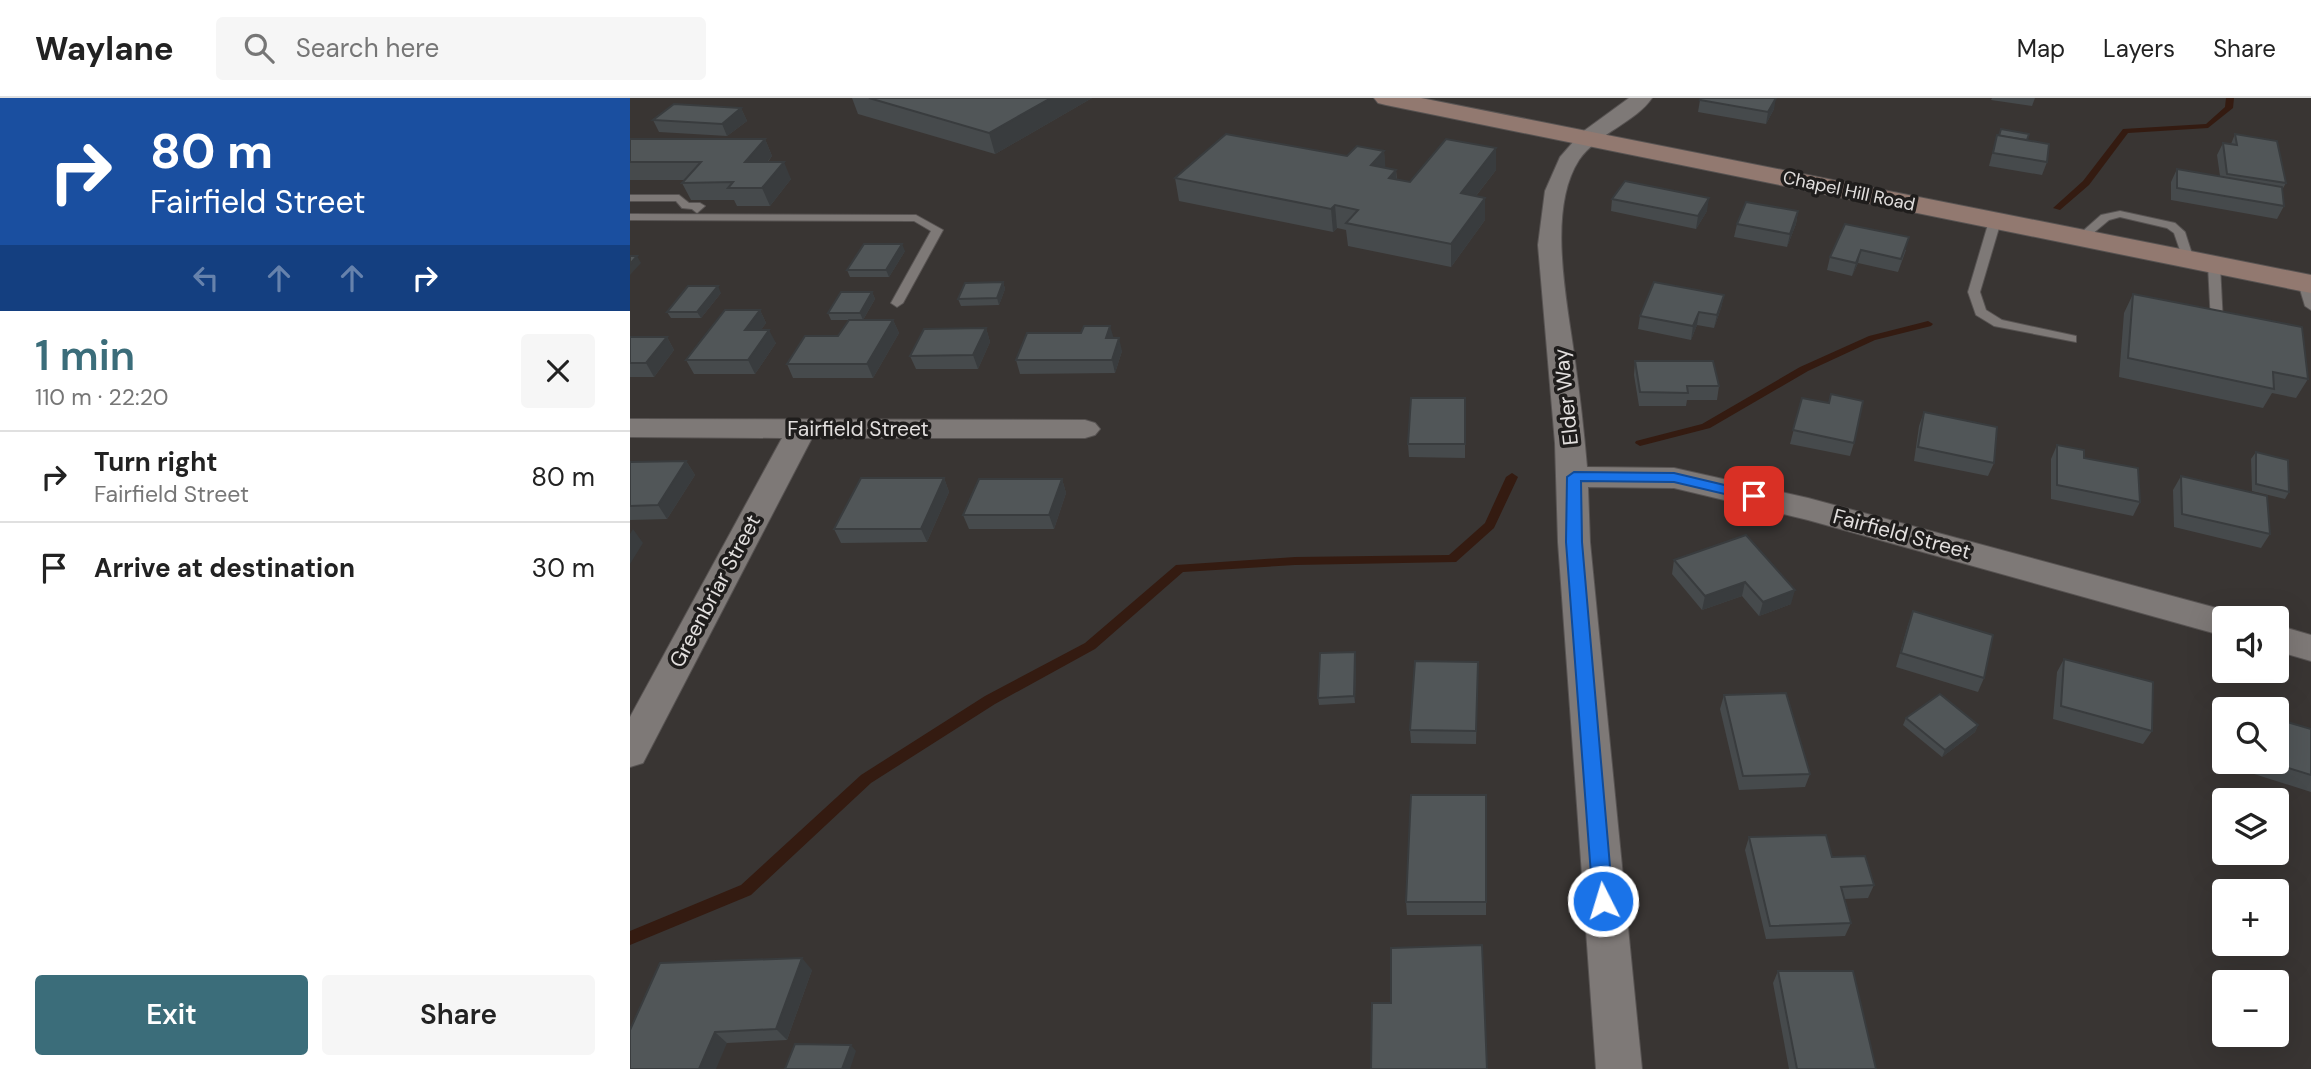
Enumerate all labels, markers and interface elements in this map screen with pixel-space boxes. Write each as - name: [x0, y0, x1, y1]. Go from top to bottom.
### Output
- search box: [216, 17, 706, 80]
- text: Waylane: [35, 27, 174, 70]
- icon: search: [240, 29, 278, 67]
- text: Search here: [296, 31, 439, 65]
- text: Map: [2017, 33, 2065, 64]
- text: Layers: [2103, 33, 2175, 64]
- text: Share: [2213, 33, 2276, 64]
- text: 80 m: [150, 119, 273, 183]
- icon: right: [35, 126, 126, 217]
- street label: Chapel Hill Road: [1781, 165, 1917, 217]
- text: Fairfield Street: [150, 181, 366, 223]
- icon: left: [187, 259, 225, 297]
- icon: ahead: [260, 259, 298, 297]
- icon: ahead: [333, 259, 371, 297]
- icon: right: [406, 259, 444, 297]
- text: 1 min: [35, 328, 135, 383]
- button: close: [521, 334, 595, 408]
- street label: Elder Way: [1547, 347, 1585, 447]
- text: 110 m · 22:20: [35, 382, 168, 412]
- street label: Fairfield Street: [787, 415, 929, 443]
- text: Turn right: [94, 445, 218, 479]
- icon: right: [35, 458, 73, 496]
- text: 80 m: [531, 460, 595, 494]
- pin: [1724, 466, 1784, 526]
- icon: arrive: [1735, 477, 1773, 515]
- text: Fairfield Street: [94, 479, 249, 509]
- street label: Fairfield Street: [1830, 502, 1974, 566]
- street label: Greenbriar Street: [663, 510, 767, 672]
- icon: arrive: [35, 549, 73, 587]
- text: Arrive at destination: [94, 551, 355, 585]
- text: 30 m: [532, 551, 595, 585]
- map controls: [2212, 606, 2289, 1047]
- button: sound: [2212, 606, 2289, 683]
- button: search: [2212, 697, 2289, 774]
- button: layers: [2212, 788, 2289, 865]
- position arrow: [1566, 864, 1640, 938]
- button: +: [2212, 879, 2289, 956]
- button: −: [2212, 970, 2289, 1047]
- button: Exit: [35, 975, 308, 1055]
- button: Share: [322, 975, 595, 1055]

